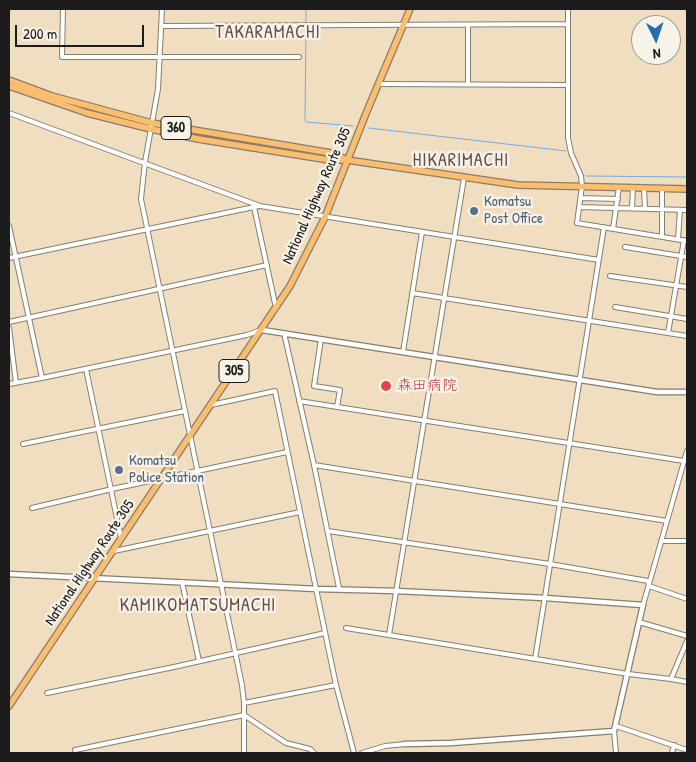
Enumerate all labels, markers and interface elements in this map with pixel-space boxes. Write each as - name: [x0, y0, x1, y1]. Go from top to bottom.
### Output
- scale bar: [18, 15, 146, 47]
- north arrow: [631, 15, 681, 65]
- district label: TAKARAMACHI: [214, 22, 322, 44]
- text: 200 m: [23, 23, 57, 44]
- text: N: [653, 45, 661, 64]
- road number: 360: [161, 116, 191, 140]
- street label: National Highway Route 305: [279, 125, 355, 267]
- district label: HIKARIMACHI: [411, 150, 511, 172]
- place label: Komatsu Post Office: [484, 193, 543, 228]
- marker: Komatsu Post Office: [468, 205, 480, 217]
- road number: 305: [219, 360, 249, 382]
- place label: 森田病院: [397, 377, 457, 395]
- marker: 森田病院: [379, 379, 393, 393]
- place label: Komatsu Police Station: [129, 452, 204, 487]
- marker: Komatsu Police Station: [113, 464, 125, 476]
- street label: National Highway Route 305: [41, 497, 139, 629]
- district label: KAMIKOMATSUMACHI: [118, 595, 278, 617]

